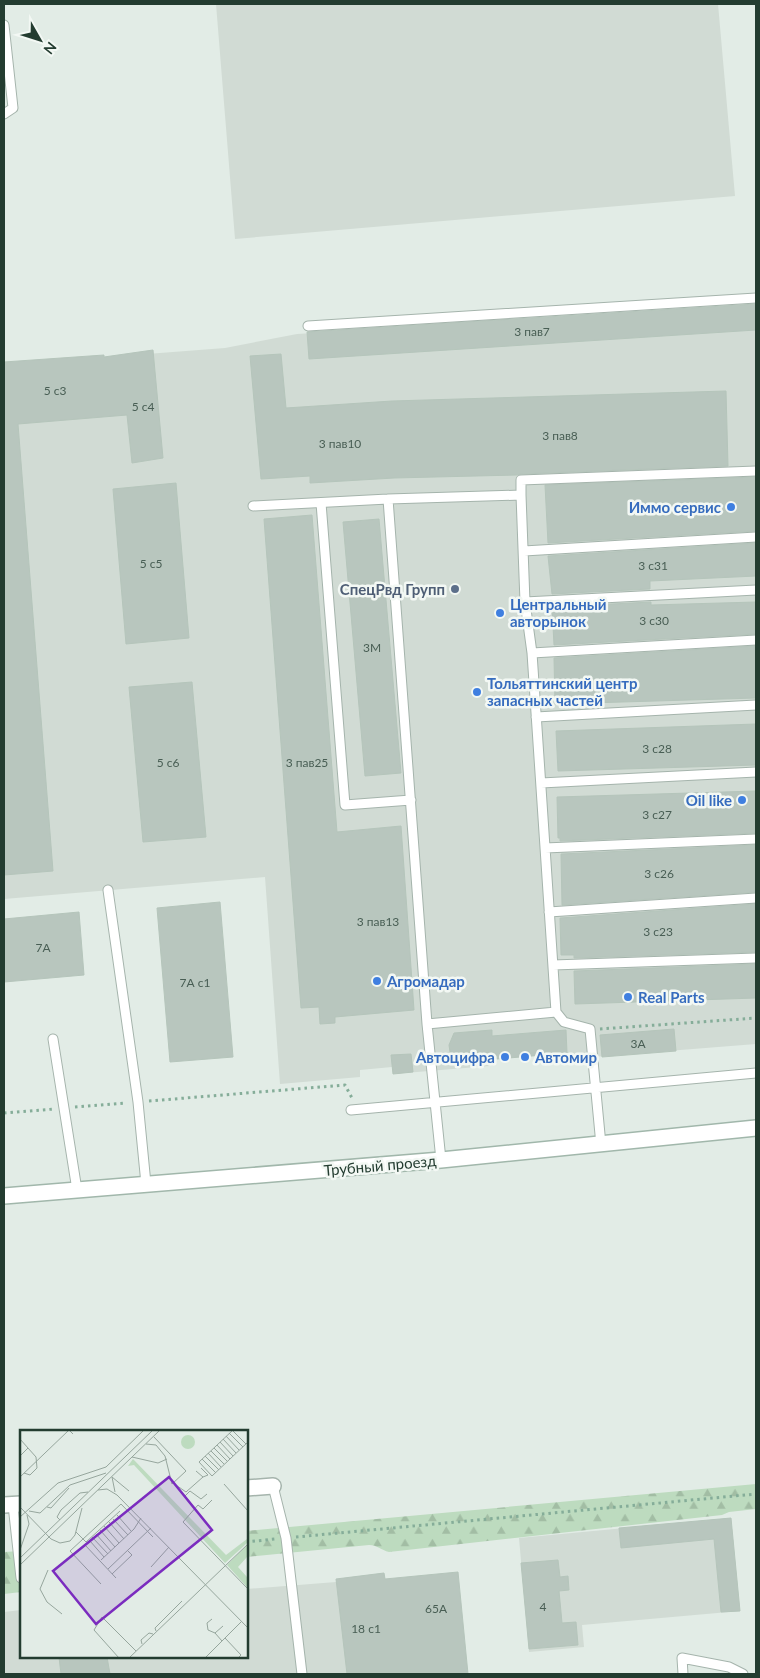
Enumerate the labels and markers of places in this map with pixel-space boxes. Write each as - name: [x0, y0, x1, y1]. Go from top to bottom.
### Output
- place label: Иммо сервис: [629, 498, 721, 516]
- marker: Иммо сервис: [725, 501, 737, 513]
- place label: СпецРвд Групп: [340, 580, 445, 598]
- marker: СпецРвд Групп: [449, 583, 461, 595]
- place label: Центральный авторынок: [510, 595, 607, 630]
- marker: Центральный авторынок: [494, 607, 506, 619]
- place label: Тольяттинский центр запасных частей: [487, 674, 638, 709]
- marker: Тольяттинский центр запасных частей: [471, 686, 483, 698]
- place label: Oil like: [686, 791, 732, 809]
- marker: Oil like: [736, 794, 748, 806]
- place label: Агромадар: [386, 972, 465, 990]
- marker: Агромадар: [371, 975, 383, 987]
- place label: Real Parts: [638, 988, 705, 1006]
- marker: Real Parts: [622, 991, 634, 1003]
- place label: Автоцифра: [415, 1048, 495, 1066]
- place label: Автомир: [534, 1048, 597, 1066]
- marker: Автоцифра: [499, 1051, 511, 1063]
- marker: Автомир: [519, 1051, 531, 1063]

